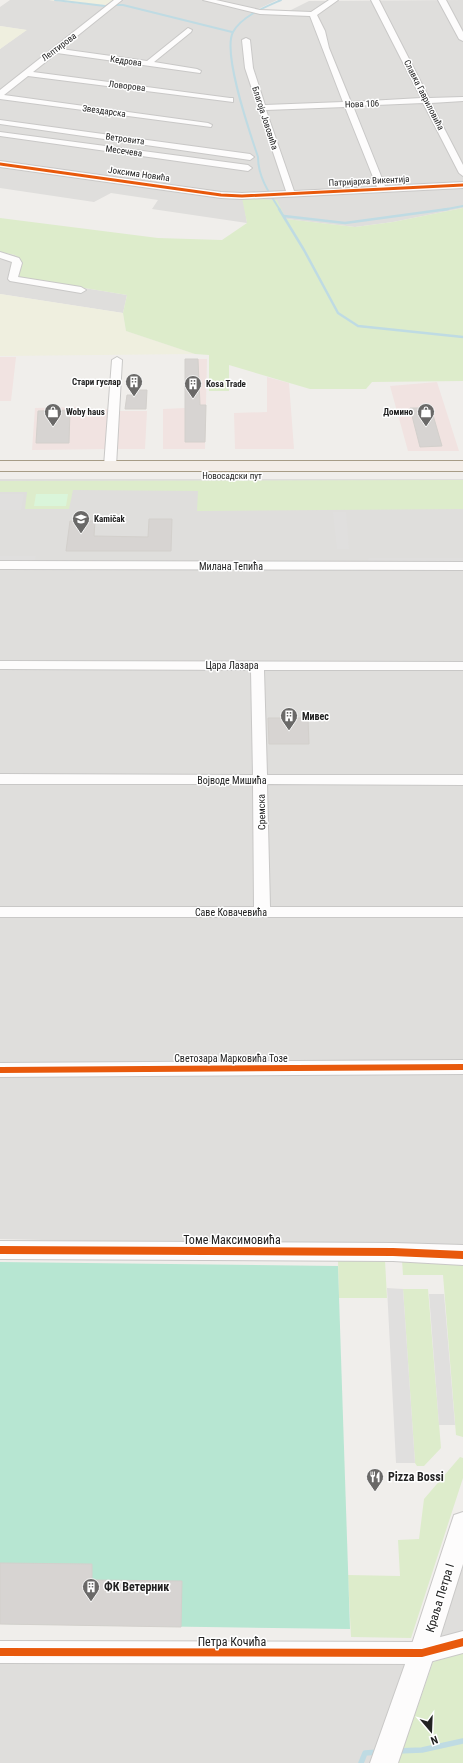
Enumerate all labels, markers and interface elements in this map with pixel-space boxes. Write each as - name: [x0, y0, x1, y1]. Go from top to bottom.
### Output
- street label: Лептирова: [40, 31, 78, 63]
- street label: Кедрова: [110, 54, 142, 68]
- street label: Славка Гавриловића: [402, 58, 446, 132]
- street label: Ловорова: [108, 79, 146, 93]
- street label: Благоја Јововића: [250, 85, 280, 151]
- street label: Нова 106: [345, 98, 379, 110]
- street label: Звездарска: [82, 103, 126, 119]
- street label: Ветровита: [105, 131, 145, 147]
- street label: Месечева: [105, 143, 143, 159]
- street label: Јоксима Новића: [108, 165, 170, 183]
- street label: Патријарха Викентија: [328, 174, 410, 188]
- building icon: Стари гуслар: [124, 372, 144, 397]
- building icon: Kosa Trade: [183, 374, 203, 399]
- place label: Стари гуслар: [72, 377, 122, 387]
- place label: Kosa Trade: [206, 379, 247, 389]
- shop icon: Woby haus: [43, 402, 63, 427]
- shop icon: Домино: [416, 402, 436, 427]
- place label: Woby haus: [66, 407, 105, 417]
- place label: Домино: [383, 407, 414, 417]
- street label: Новосадски пут: [202, 471, 262, 481]
- school or university icon: Kamičak: [71, 509, 91, 534]
- place label: Kamičak: [94, 514, 126, 524]
- street label: Милана Тепића: [199, 561, 263, 572]
- street label: Цара Лазара: [205, 660, 259, 671]
- building icon: Мивес: [279, 706, 299, 731]
- place label: Мивес: [302, 711, 329, 722]
- street label: Војводе Мишића: [197, 775, 267, 786]
- street label: Сремска: [256, 794, 267, 830]
- street label: Саве Ковачевића: [195, 907, 267, 918]
- street label: Светозара Марковића Тозе: [174, 1053, 288, 1064]
- street label: Томе Максимовића: [183, 1233, 281, 1247]
- restaurant icon: Pizza Bossi: [365, 1467, 385, 1492]
- place label: Pizza Bossi: [388, 1470, 444, 1484]
- street label: Краља Петра I: [423, 1562, 457, 1634]
- building icon: ФК Ветерник: [81, 1577, 101, 1602]
- place label: ФК Ветерник: [104, 1580, 169, 1594]
- street label: Петра Кочића: [198, 1635, 267, 1649]
- north arrow: [411, 1711, 451, 1751]
- text: N: [429, 1733, 439, 1747]

